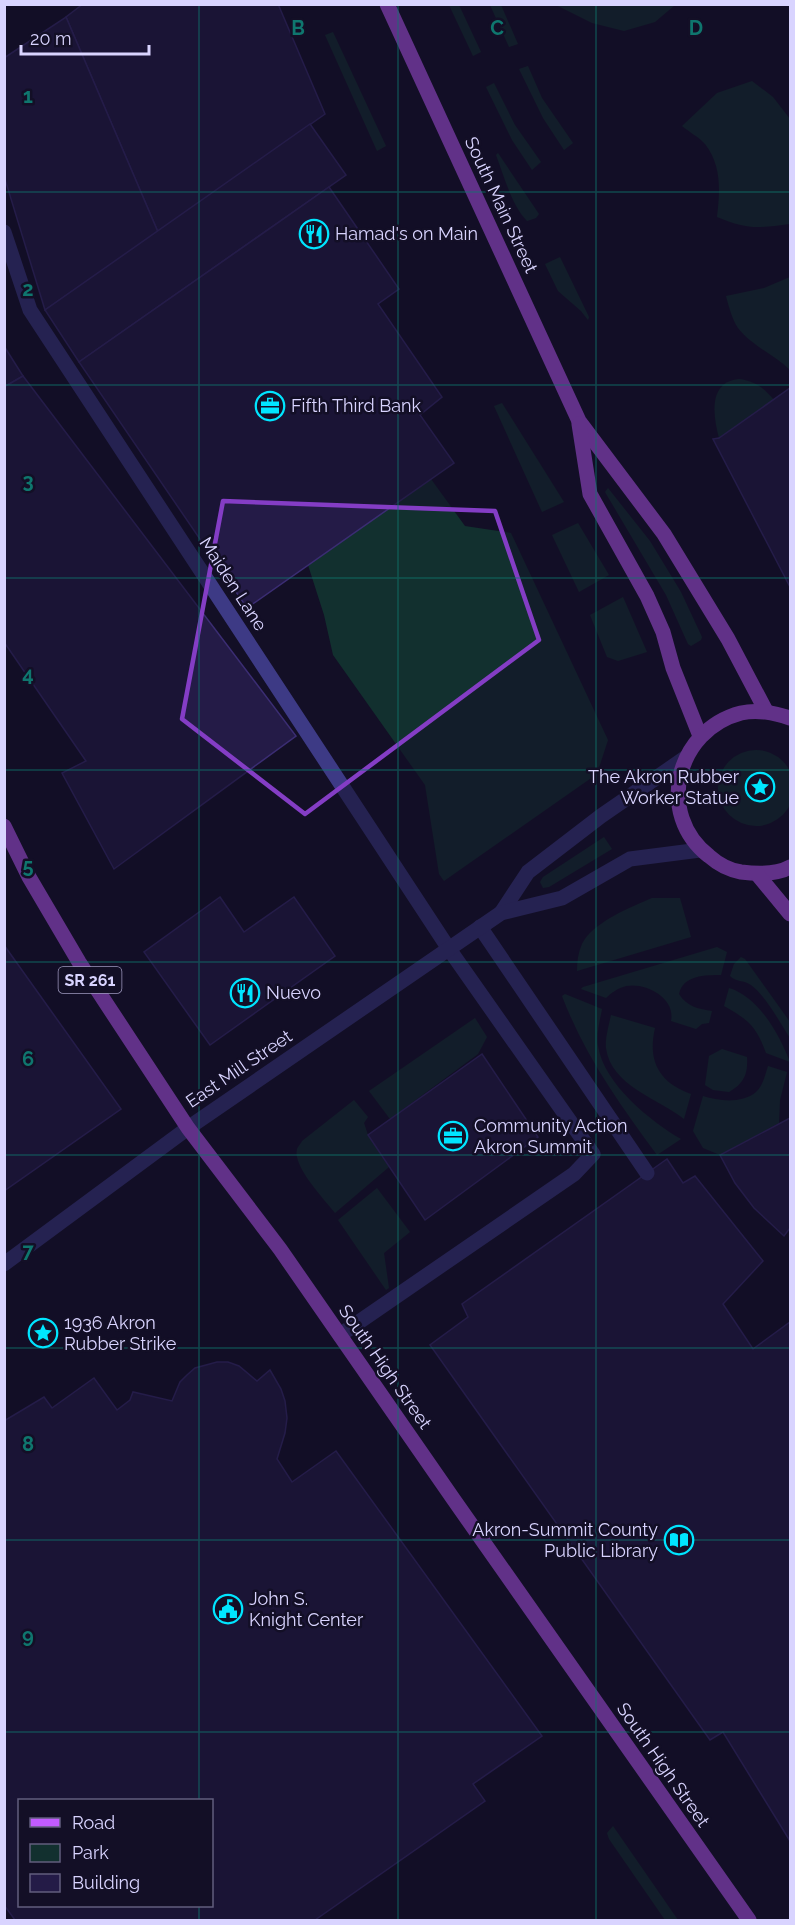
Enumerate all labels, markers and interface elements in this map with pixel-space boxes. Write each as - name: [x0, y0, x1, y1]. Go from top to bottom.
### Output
- text: B: [291, 16, 305, 40]
- text: C: [490, 16, 504, 40]
- text: D: [689, 16, 703, 40]
- scale bar: [21, 18, 148, 56]
- text: 20 m: [30, 28, 72, 49]
- text: 1: [23, 84, 33, 108]
- street label: South Main Street: [461, 133, 542, 276]
- restaurant icon: Hamad's on Main: [298, 218, 330, 250]
- place label: Hamad's on Main: [335, 223, 478, 244]
- text: 2: [22, 277, 34, 301]
- office icon: Fifth Third Bank: [254, 390, 286, 422]
- place label: Fifth Third Bank: [291, 395, 422, 416]
- text: 3: [22, 469, 34, 493]
- street label: Maiden Lane: [195, 533, 272, 635]
- text: 4: [22, 662, 34, 686]
- place label: The Akron Rubber Worker Statue: [588, 766, 740, 808]
- place icon: The Akron Rubber Worker Statue: [744, 771, 776, 803]
- text: 5: [22, 854, 34, 878]
- road number: SR 261: [58, 967, 122, 993]
- restaurant icon: Nuevo: [229, 977, 261, 1009]
- place label: Nuevo: [266, 982, 321, 1003]
- street label: East Mill Street: [182, 1025, 296, 1112]
- text: 6: [22, 1047, 34, 1071]
- place label: Community Action Akron Summit: [474, 1115, 628, 1157]
- office icon: Community Action Akron Summit: [437, 1120, 469, 1152]
- text: 7: [22, 1239, 34, 1263]
- street label: South High Street: [335, 1301, 436, 1433]
- place label: 1936 Akron Rubber Strike: [64, 1312, 177, 1354]
- place icon: 1936 Akron Rubber Strike: [27, 1317, 59, 1349]
- text: 8: [22, 1432, 34, 1456]
- place label: Akron-Summit County Public Library: [472, 1519, 658, 1561]
- library icon: Akron-Summit County Public Library: [663, 1524, 695, 1556]
- place label: John S. Knight Center: [249, 1588, 364, 1630]
- public building icon: John S. Knight Center: [212, 1593, 244, 1625]
- text: 9: [22, 1624, 34, 1648]
- street label: South High Street: [613, 1699, 714, 1831]
- legend: [18, 1799, 213, 1907]
- text: Road: [72, 1812, 115, 1833]
- text: Park: [72, 1842, 109, 1863]
- text: Building: [72, 1872, 140, 1893]

